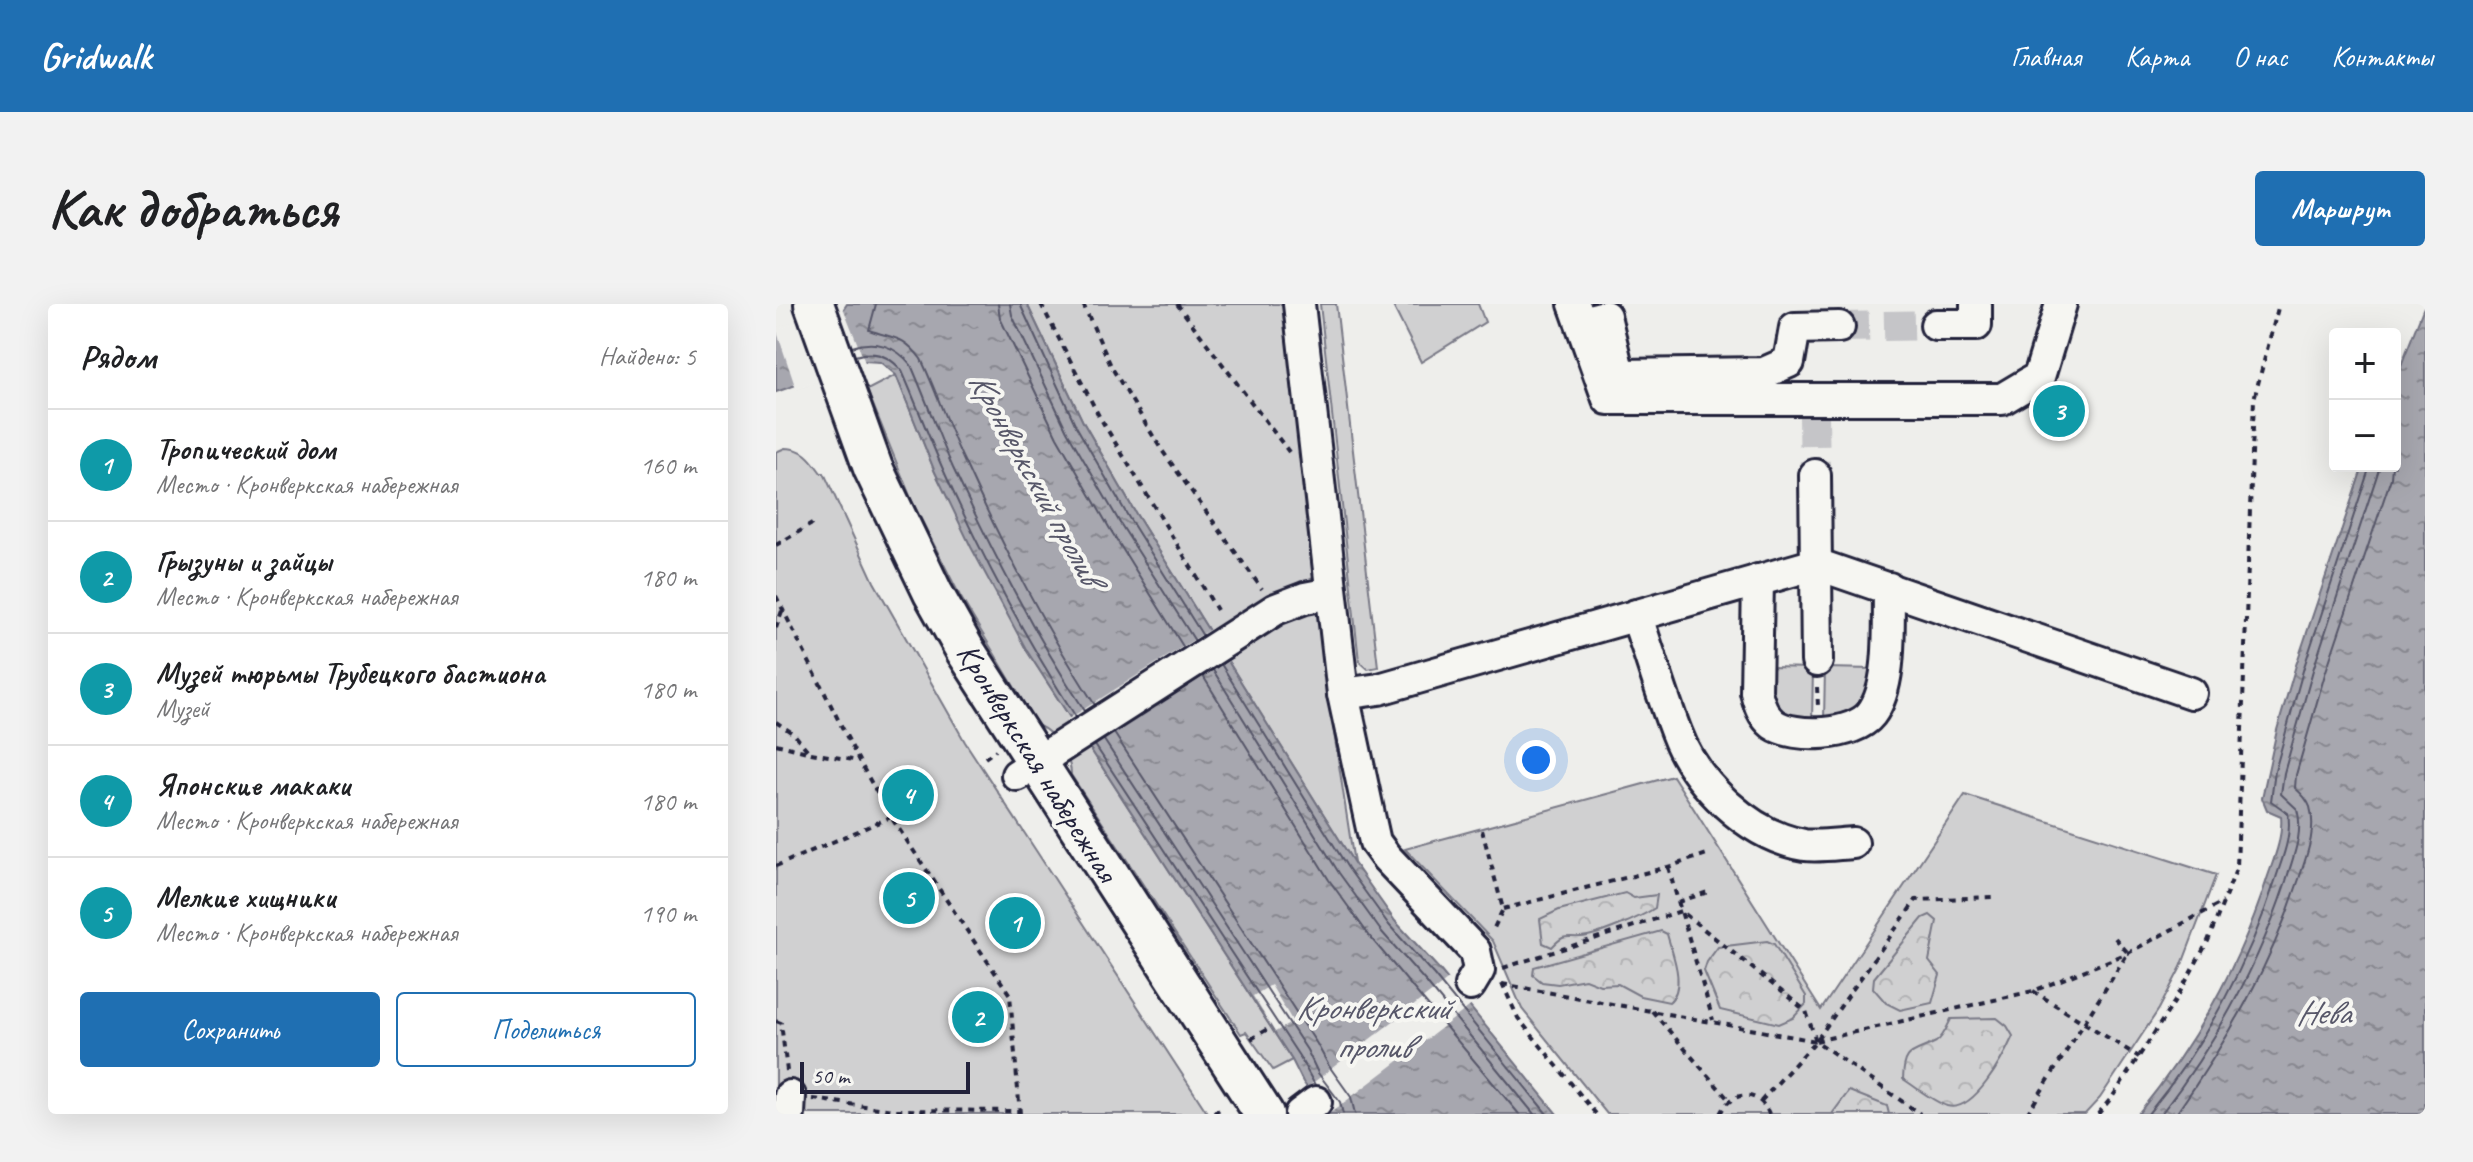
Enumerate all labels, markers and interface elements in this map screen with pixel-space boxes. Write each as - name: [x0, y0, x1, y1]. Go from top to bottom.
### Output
- text: Gridwalk: [40, 33, 152, 80]
- text: Главная: [2011, 39, 2081, 74]
- text: Карта: [2125, 39, 2189, 74]
- text: О нас: [2233, 39, 2287, 74]
- text: Контакты: [2331, 39, 2433, 74]
- button: Маршрут: [2255, 171, 2425, 246]
- text: Как добраться: [48, 173, 338, 244]
- map controls: [2329, 328, 2401, 472]
- button: +: [2329, 328, 2401, 400]
- text: Рядом: [80, 335, 156, 378]
- text: Найдено: 5: [599, 340, 696, 373]
- water label: Кронверкский пролив: [960, 364, 1118, 602]
- pin: 3: [2033, 381, 2085, 441]
- button: −: [2329, 400, 2401, 472]
- text: Тропический дом: [156, 430, 336, 468]
- text: 1: [100, 449, 112, 482]
- text: 160 m: [640, 449, 696, 482]
- text: Место · Кронверкская набережная: [156, 468, 458, 501]
- text: Грызуны и зайцы: [156, 542, 332, 580]
- text: 2: [100, 561, 112, 594]
- text: 180 m: [640, 561, 696, 594]
- text: Место · Кронверкская набережная: [156, 580, 458, 613]
- street label: Кронверкская набережная: [948, 635, 1129, 891]
- text: Музей тюрьмы Трубецкого бастиона: [156, 654, 545, 692]
- text: 3: [100, 673, 112, 706]
- text: 180 m: [640, 673, 696, 706]
- text: Музей: [156, 692, 210, 725]
- your location: [1516, 740, 1556, 780]
- pin: 4: [882, 765, 934, 825]
- text: Японские макаки: [156, 766, 350, 804]
- text: 4: [100, 785, 112, 818]
- text: 180 m: [640, 785, 696, 818]
- text: Место · Кронверкская набережная: [156, 804, 458, 837]
- pin: 5: [883, 868, 935, 928]
- text: Мелкие хищники: [156, 878, 335, 916]
- pin: 1: [989, 893, 1041, 953]
- text: 5: [100, 897, 112, 930]
- text: 190 m: [640, 897, 696, 930]
- text: Место · Кронверкская набережная: [156, 916, 458, 949]
- water label: Кронверкский пролив: [1296, 986, 1457, 1068]
- pin: 2: [952, 987, 1004, 1047]
- water label: Нева: [2296, 991, 2353, 1034]
- button: Сохранить: [80, 992, 380, 1067]
- button: Поделиться: [396, 992, 696, 1067]
- scale bar: [800, 1058, 970, 1094]
- text: 50 m: [812, 1062, 849, 1090]

